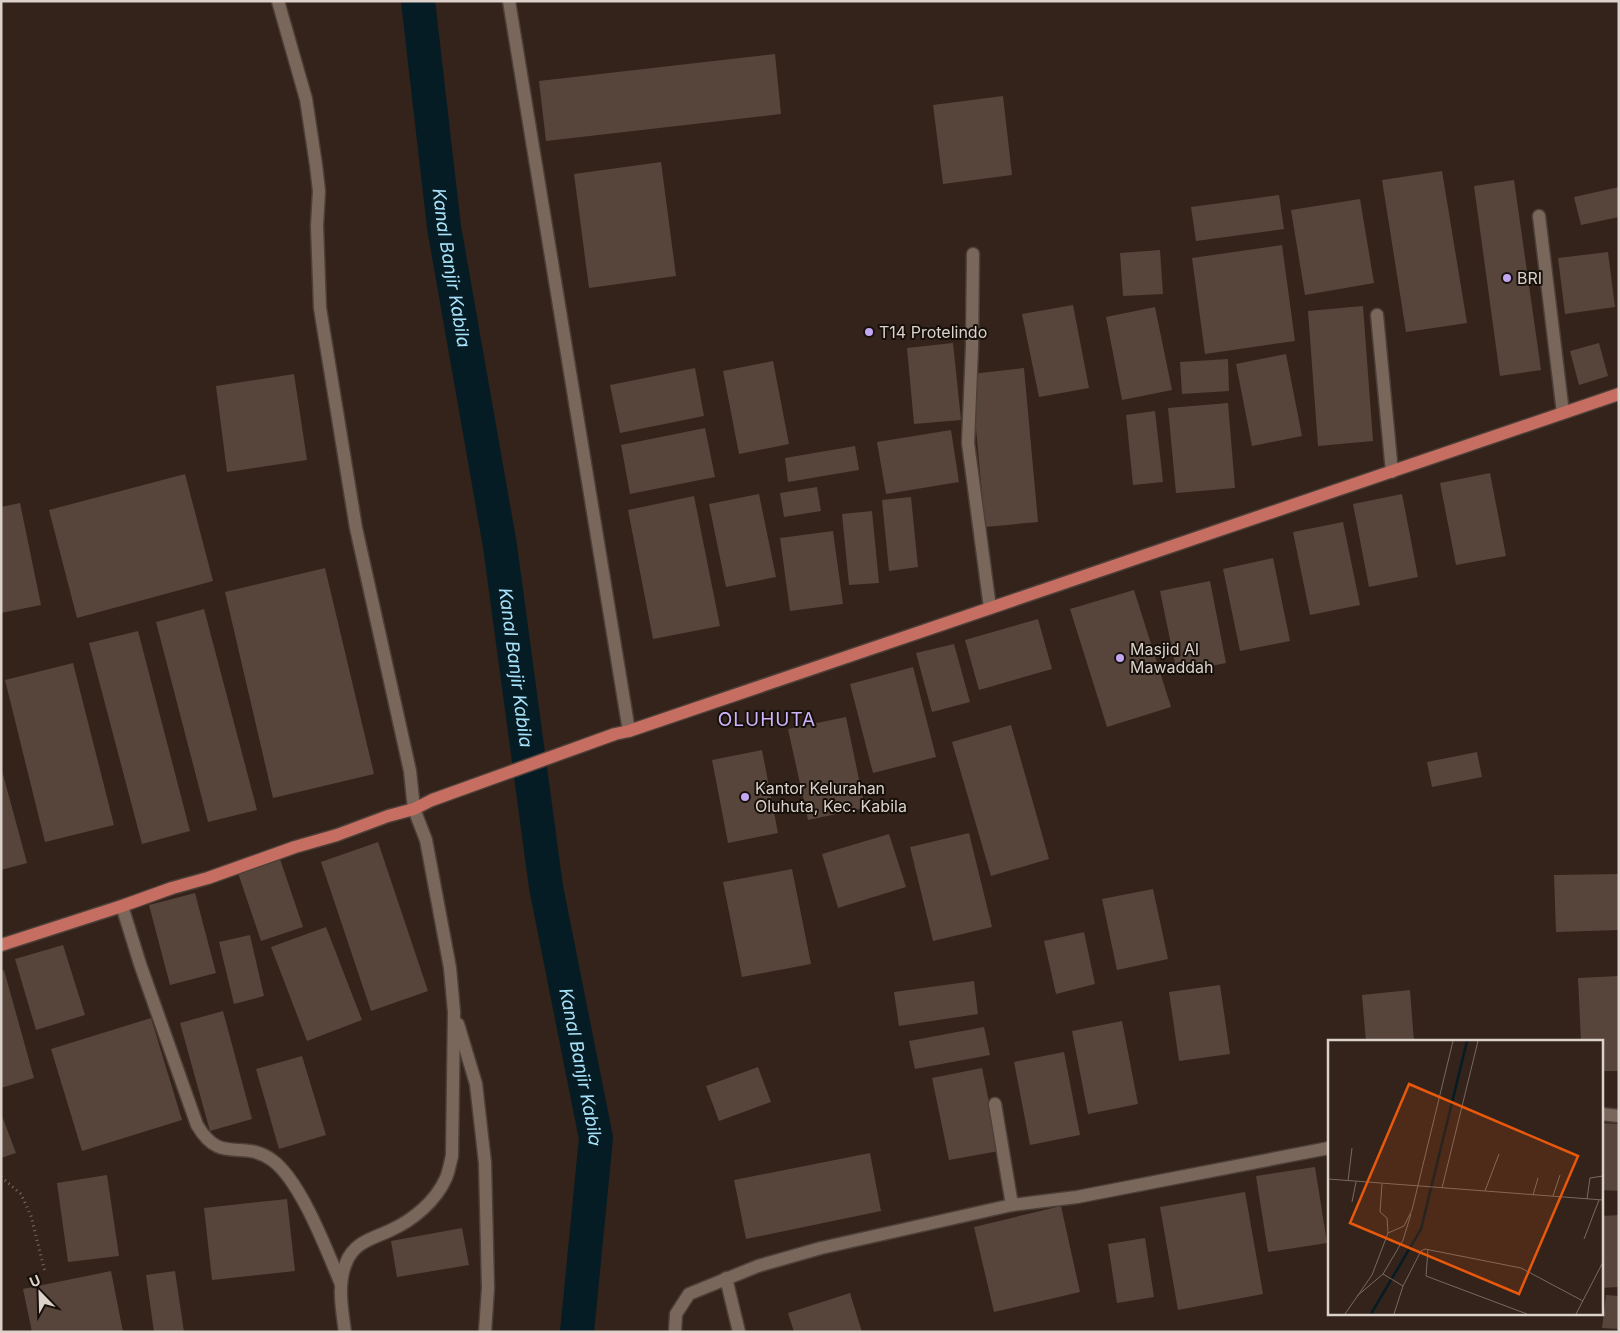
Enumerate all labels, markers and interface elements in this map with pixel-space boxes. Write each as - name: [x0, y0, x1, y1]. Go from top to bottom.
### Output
- water label: Kanal Banjir Kabila: [429, 187, 475, 349]
- place label: BRI: [1517, 268, 1542, 288]
- marker: BRI: [1501, 272, 1513, 284]
- place label: T14 Protelindo: [879, 322, 987, 342]
- marker: T14 Protelindo: [863, 326, 875, 338]
- water label: Kanal Banjir Kabila: [495, 586, 538, 749]
- place label: Masjid Al Mawaddah: [1130, 639, 1214, 677]
- marker: Masjid Al Mawaddah: [1114, 652, 1126, 664]
- district label: OLUHUTA: [718, 708, 816, 731]
- place label: Kantor Kelurahan Oluhuta, Kec. Kabila: [755, 778, 907, 816]
- marker: Kantor Kelurahan Oluhuta, Kec. Kabila: [739, 791, 751, 803]
- water label: Kanal Banjir Kabila: [556, 986, 607, 1147]
- inset map: [1328, 1040, 1602, 1316]
- north arrow: [15, 1268, 65, 1318]
- text: U: [27, 1271, 43, 1290]

